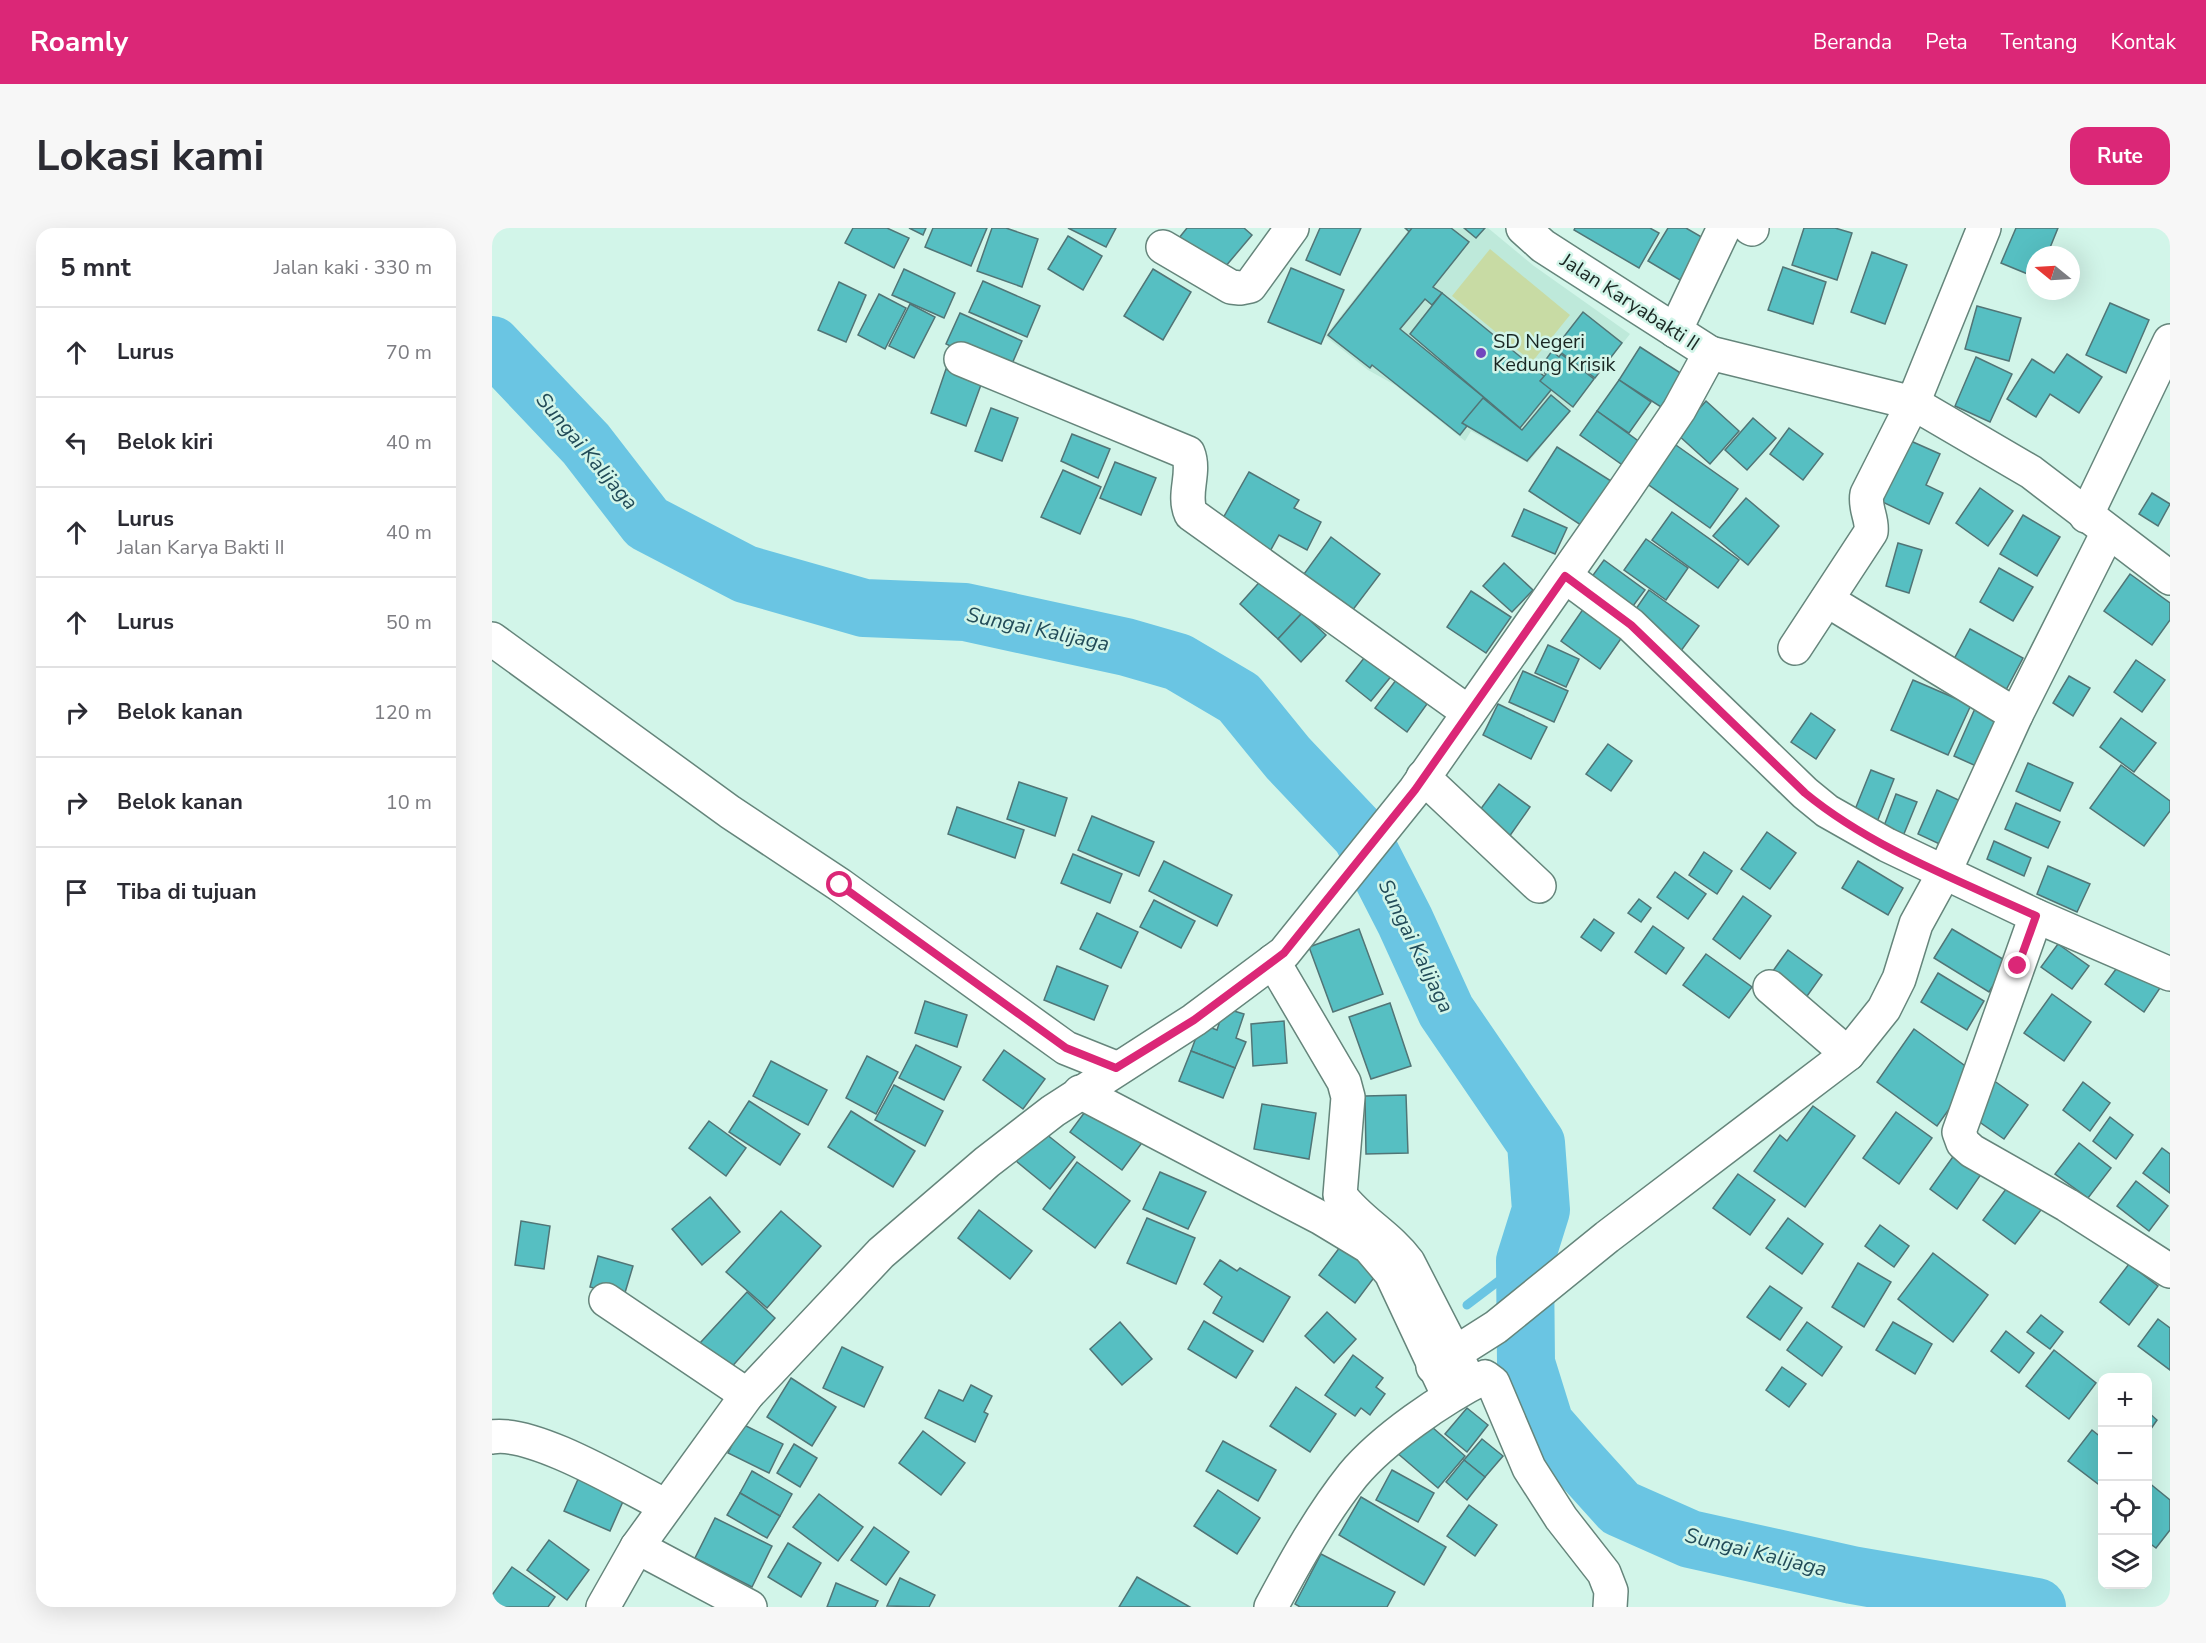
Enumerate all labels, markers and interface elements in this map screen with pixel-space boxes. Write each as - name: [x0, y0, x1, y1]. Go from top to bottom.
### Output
- text: Roamly: [30, 23, 128, 61]
- text: Beranda: [1813, 28, 1892, 56]
- text: Peta: [1925, 28, 1968, 56]
- text: Tentang: [2001, 28, 2078, 56]
- text: Kontak: [2111, 28, 2176, 56]
- button: Rute: [2070, 127, 2170, 185]
- text: Lokasi kami: [36, 128, 264, 185]
- street label: Jalan Karyabakti II: [1554, 246, 1705, 357]
- north arrow: [2026, 246, 2080, 300]
- text: 5 mnt: [60, 250, 131, 285]
- text: Jalan kaki · 330 m: [274, 254, 432, 281]
- place label: SD Negeri Kedung Krisik: [1493, 328, 1617, 378]
- icon: ahead: [60, 336, 93, 369]
- text: Lurus: [117, 337, 174, 367]
- text: 70 m: [386, 339, 432, 366]
- marker: SD Negeri Kedung Krisik: [1474, 346, 1488, 360]
- water label: Sungai Kalijaga: [530, 386, 644, 516]
- icon: left: [60, 426, 93, 459]
- text: Belok kiri: [117, 427, 213, 457]
- text: 40 m: [386, 429, 432, 456]
- text: Lurus: [117, 504, 174, 534]
- icon: ahead: [60, 516, 93, 549]
- text: 40 m: [386, 519, 432, 546]
- text: Jalan Karya Bakti II: [117, 534, 285, 561]
- water label: Sungai Kalijaga: [964, 600, 1112, 658]
- icon: ahead: [60, 606, 93, 639]
- text: Lurus: [117, 607, 174, 637]
- text: 50 m: [386, 609, 432, 636]
- icon: right: [60, 696, 93, 729]
- text: Belok kanan: [117, 697, 243, 727]
- text: 120 m: [374, 699, 432, 726]
- icon: right: [60, 786, 93, 819]
- text: Belok kanan: [117, 787, 243, 817]
- text: 10 m: [386, 789, 432, 816]
- route start: [826, 871, 852, 897]
- water label: Sungai Kalijaga: [1372, 875, 1460, 1017]
- icon: arrive: [60, 876, 93, 909]
- text: Tiba di tujuan: [117, 877, 257, 907]
- route end: [2004, 952, 2030, 978]
- map controls: [2098, 1373, 2152, 1589]
- button: +: [2098, 1373, 2152, 1427]
- button: −: [2098, 1427, 2152, 1481]
- button: locate: [2098, 1481, 2152, 1535]
- water label: Sungai Kalijaga: [1682, 1521, 1830, 1583]
- button: layers: [2098, 1535, 2152, 1589]

